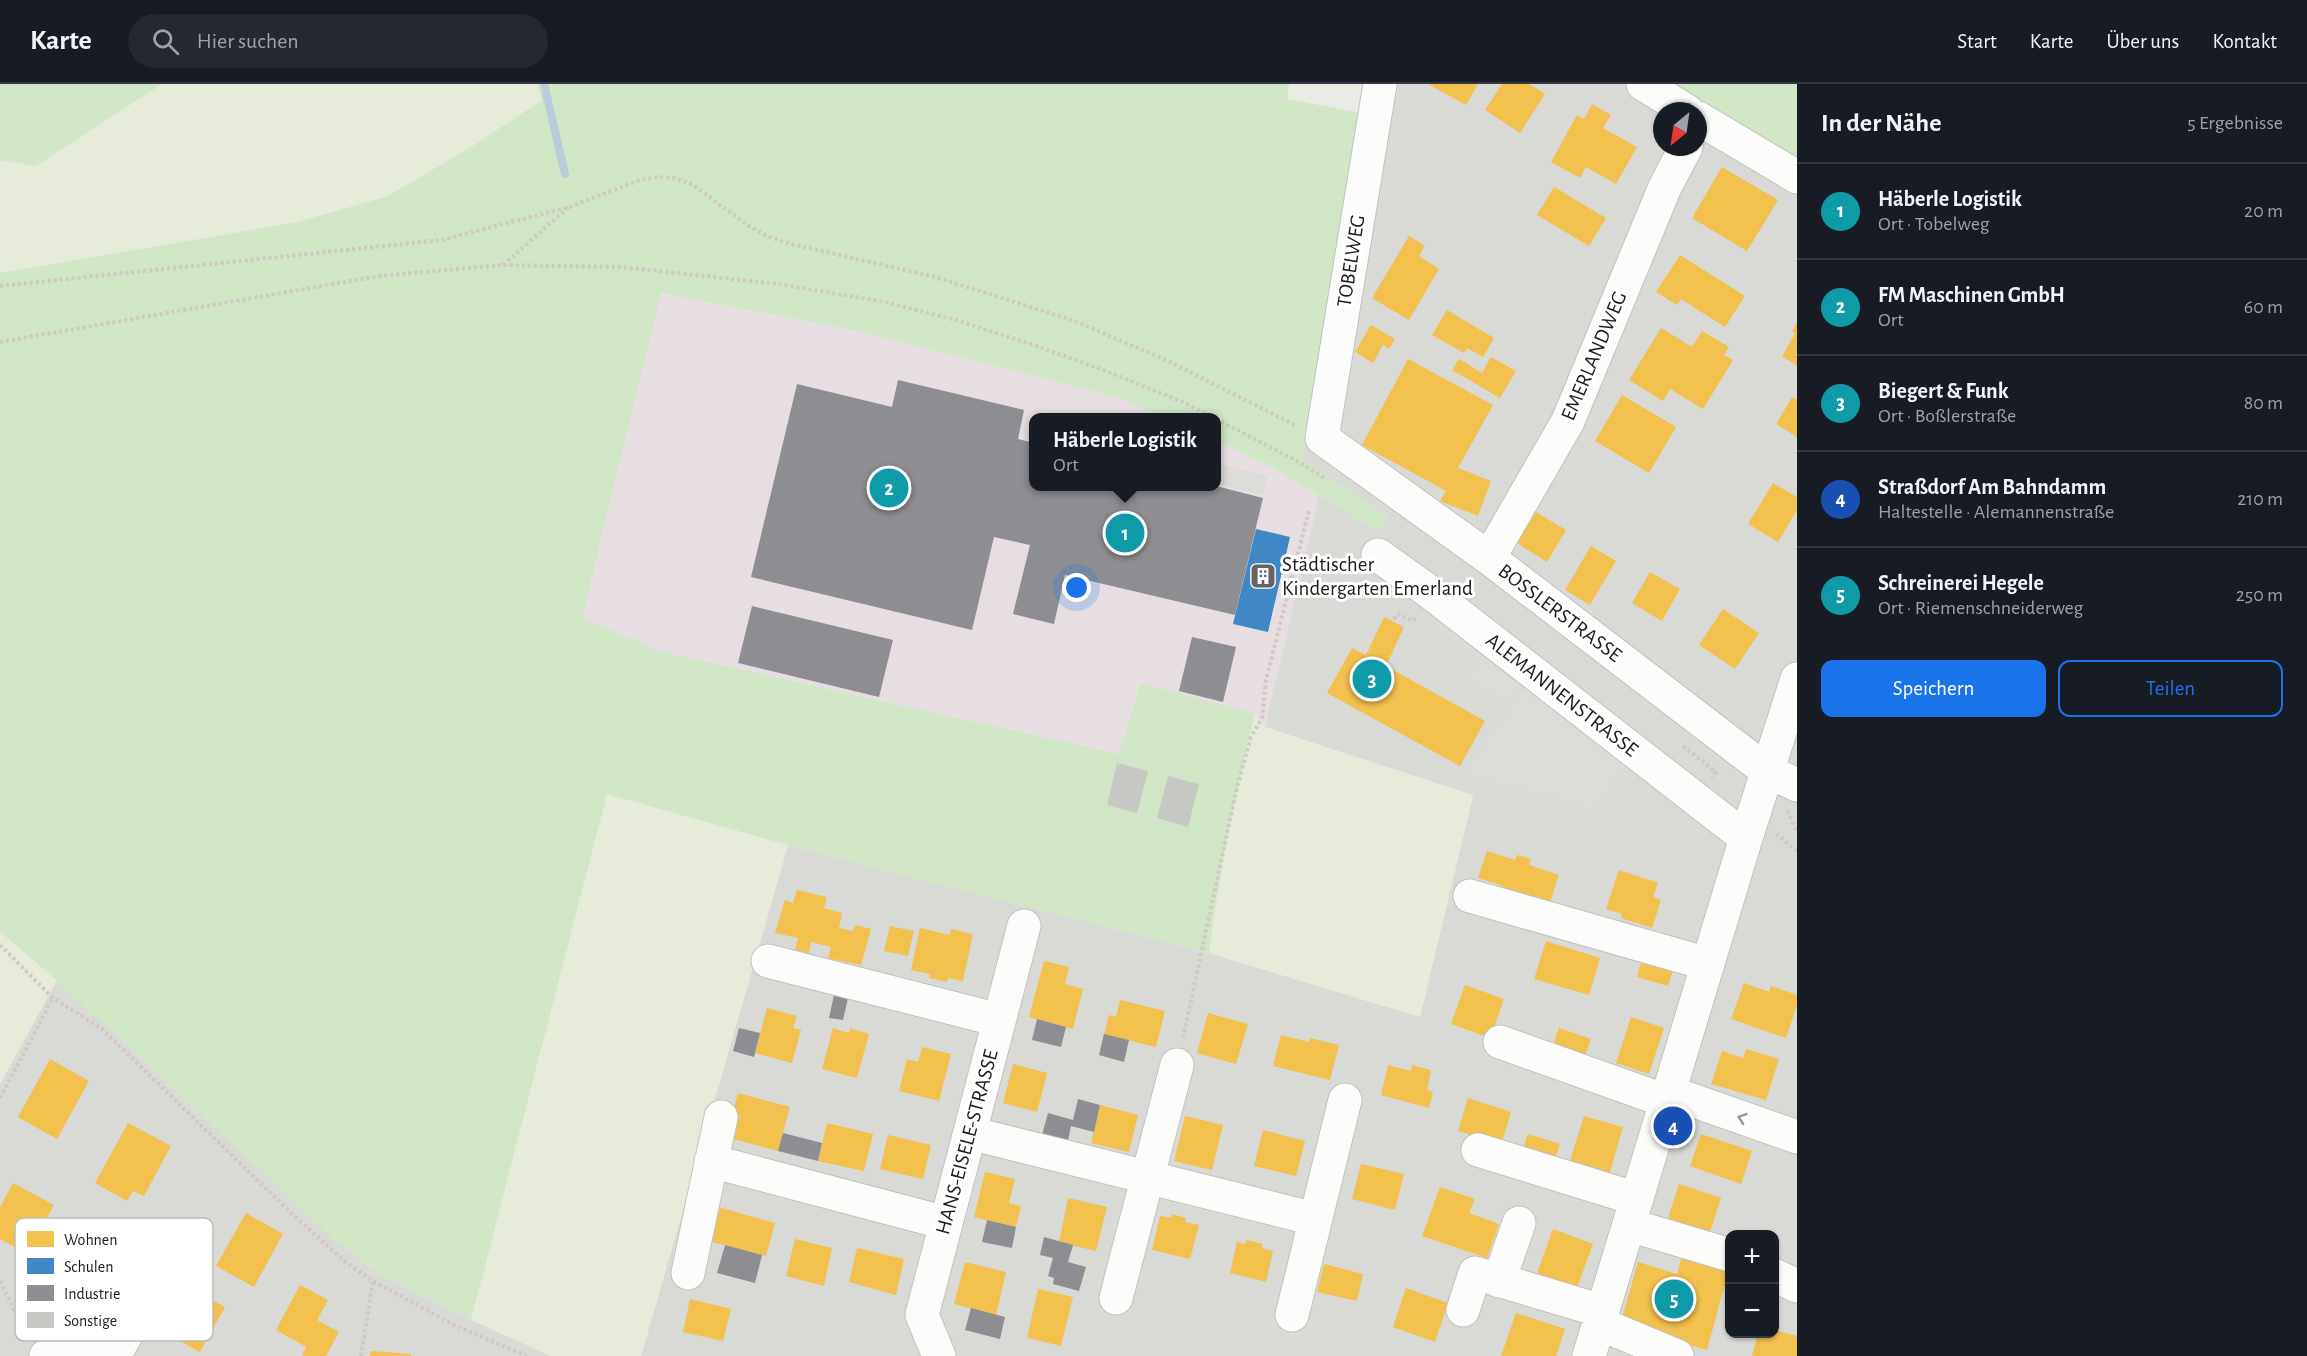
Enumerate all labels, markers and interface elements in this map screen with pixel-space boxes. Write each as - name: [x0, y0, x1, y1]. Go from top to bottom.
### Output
- search box: [128, 14, 548, 68]
- icon: search: [149, 25, 182, 58]
- text: Karte: [30, 27, 92, 55]
- text: Hier suchen: [197, 30, 299, 52]
- text: Start: [1957, 31, 1997, 52]
- text: Karte: [2030, 31, 2073, 52]
- text: Über uns: [2106, 31, 2179, 52]
- text: Kontakt: [2212, 31, 2277, 52]
- north arrow: [1653, 102, 1707, 156]
- text: In der Nähe: [1821, 110, 1941, 136]
- text: 5 Ergebnisse: [2187, 113, 2283, 133]
- text: Häberle Logistik: [1878, 188, 2022, 210]
- text: 1: [1837, 201, 1844, 221]
- text: 20 m: [2244, 201, 2283, 221]
- street label: TOBELWEG: [1333, 213, 1369, 309]
- text: Ort · Tobelweg: [1878, 214, 1989, 234]
- text: FM Maschinen GmbH: [1878, 284, 2065, 306]
- street label: EMERLANDWEG: [1557, 288, 1631, 424]
- text: 2: [1836, 297, 1845, 317]
- text: 60 m: [2244, 297, 2283, 317]
- text: Ort: [1878, 310, 1904, 330]
- text: Biegert & Funk: [1878, 380, 2009, 402]
- text: 3: [1836, 393, 1845, 413]
- text: 80 m: [2244, 393, 2283, 413]
- text: Ort · Boßlerstraße: [1878, 406, 2016, 426]
- popup: [1029, 413, 1221, 491]
- text: Häberle Logistik: [1053, 429, 1197, 451]
- text: Ort: [1053, 455, 1079, 475]
- pin: 2: [870, 466, 908, 510]
- text: Straßdorf Am Bahndamm: [1878, 476, 2106, 498]
- text: 4: [1835, 489, 1846, 509]
- text: 210 m: [2237, 489, 2283, 509]
- text: Haltestelle · Alemannenstraße: [1878, 502, 2114, 522]
- pin: 1: [1106, 510, 1144, 556]
- place label: Städtischer Kindergarten Emerland: [1282, 554, 1473, 599]
- street label: BOSSLERSTRASSE: [1494, 560, 1626, 666]
- building icon: Städtischer Kindergarten Emerland: [1248, 561, 1278, 591]
- text: Schreinerei Hegele: [1878, 572, 2044, 594]
- your location: [1062, 573, 1091, 602]
- text: 5: [1836, 585, 1845, 605]
- text: 250 m: [2236, 585, 2283, 605]
- text: Ort · Riemenschneiderweg: [1878, 598, 2083, 618]
- street label: ALEMANNENSTRASSE: [1482, 629, 1642, 761]
- pin: 3: [1352, 656, 1392, 702]
- button: Speichern: [1821, 660, 2046, 717]
- button: Teilen: [2058, 660, 2283, 717]
- street label: HANS-EISELE-STRASSE: [932, 1047, 1002, 1237]
- pin: 4: [1654, 1104, 1692, 1148]
- one-way arrow: [1737, 1112, 1748, 1125]
- legend: [15, 1218, 213, 1341]
- map controls: [1725, 1230, 1779, 1338]
- button: +: [1725, 1230, 1779, 1284]
- text: Wohnen: [64, 1232, 118, 1248]
- text: Schulen: [64, 1259, 113, 1275]
- pin: 5: [1654, 1276, 1694, 1322]
- button: −: [1725, 1284, 1779, 1338]
- text: Industrie: [64, 1286, 120, 1302]
- text: Sonstige: [64, 1313, 117, 1329]

